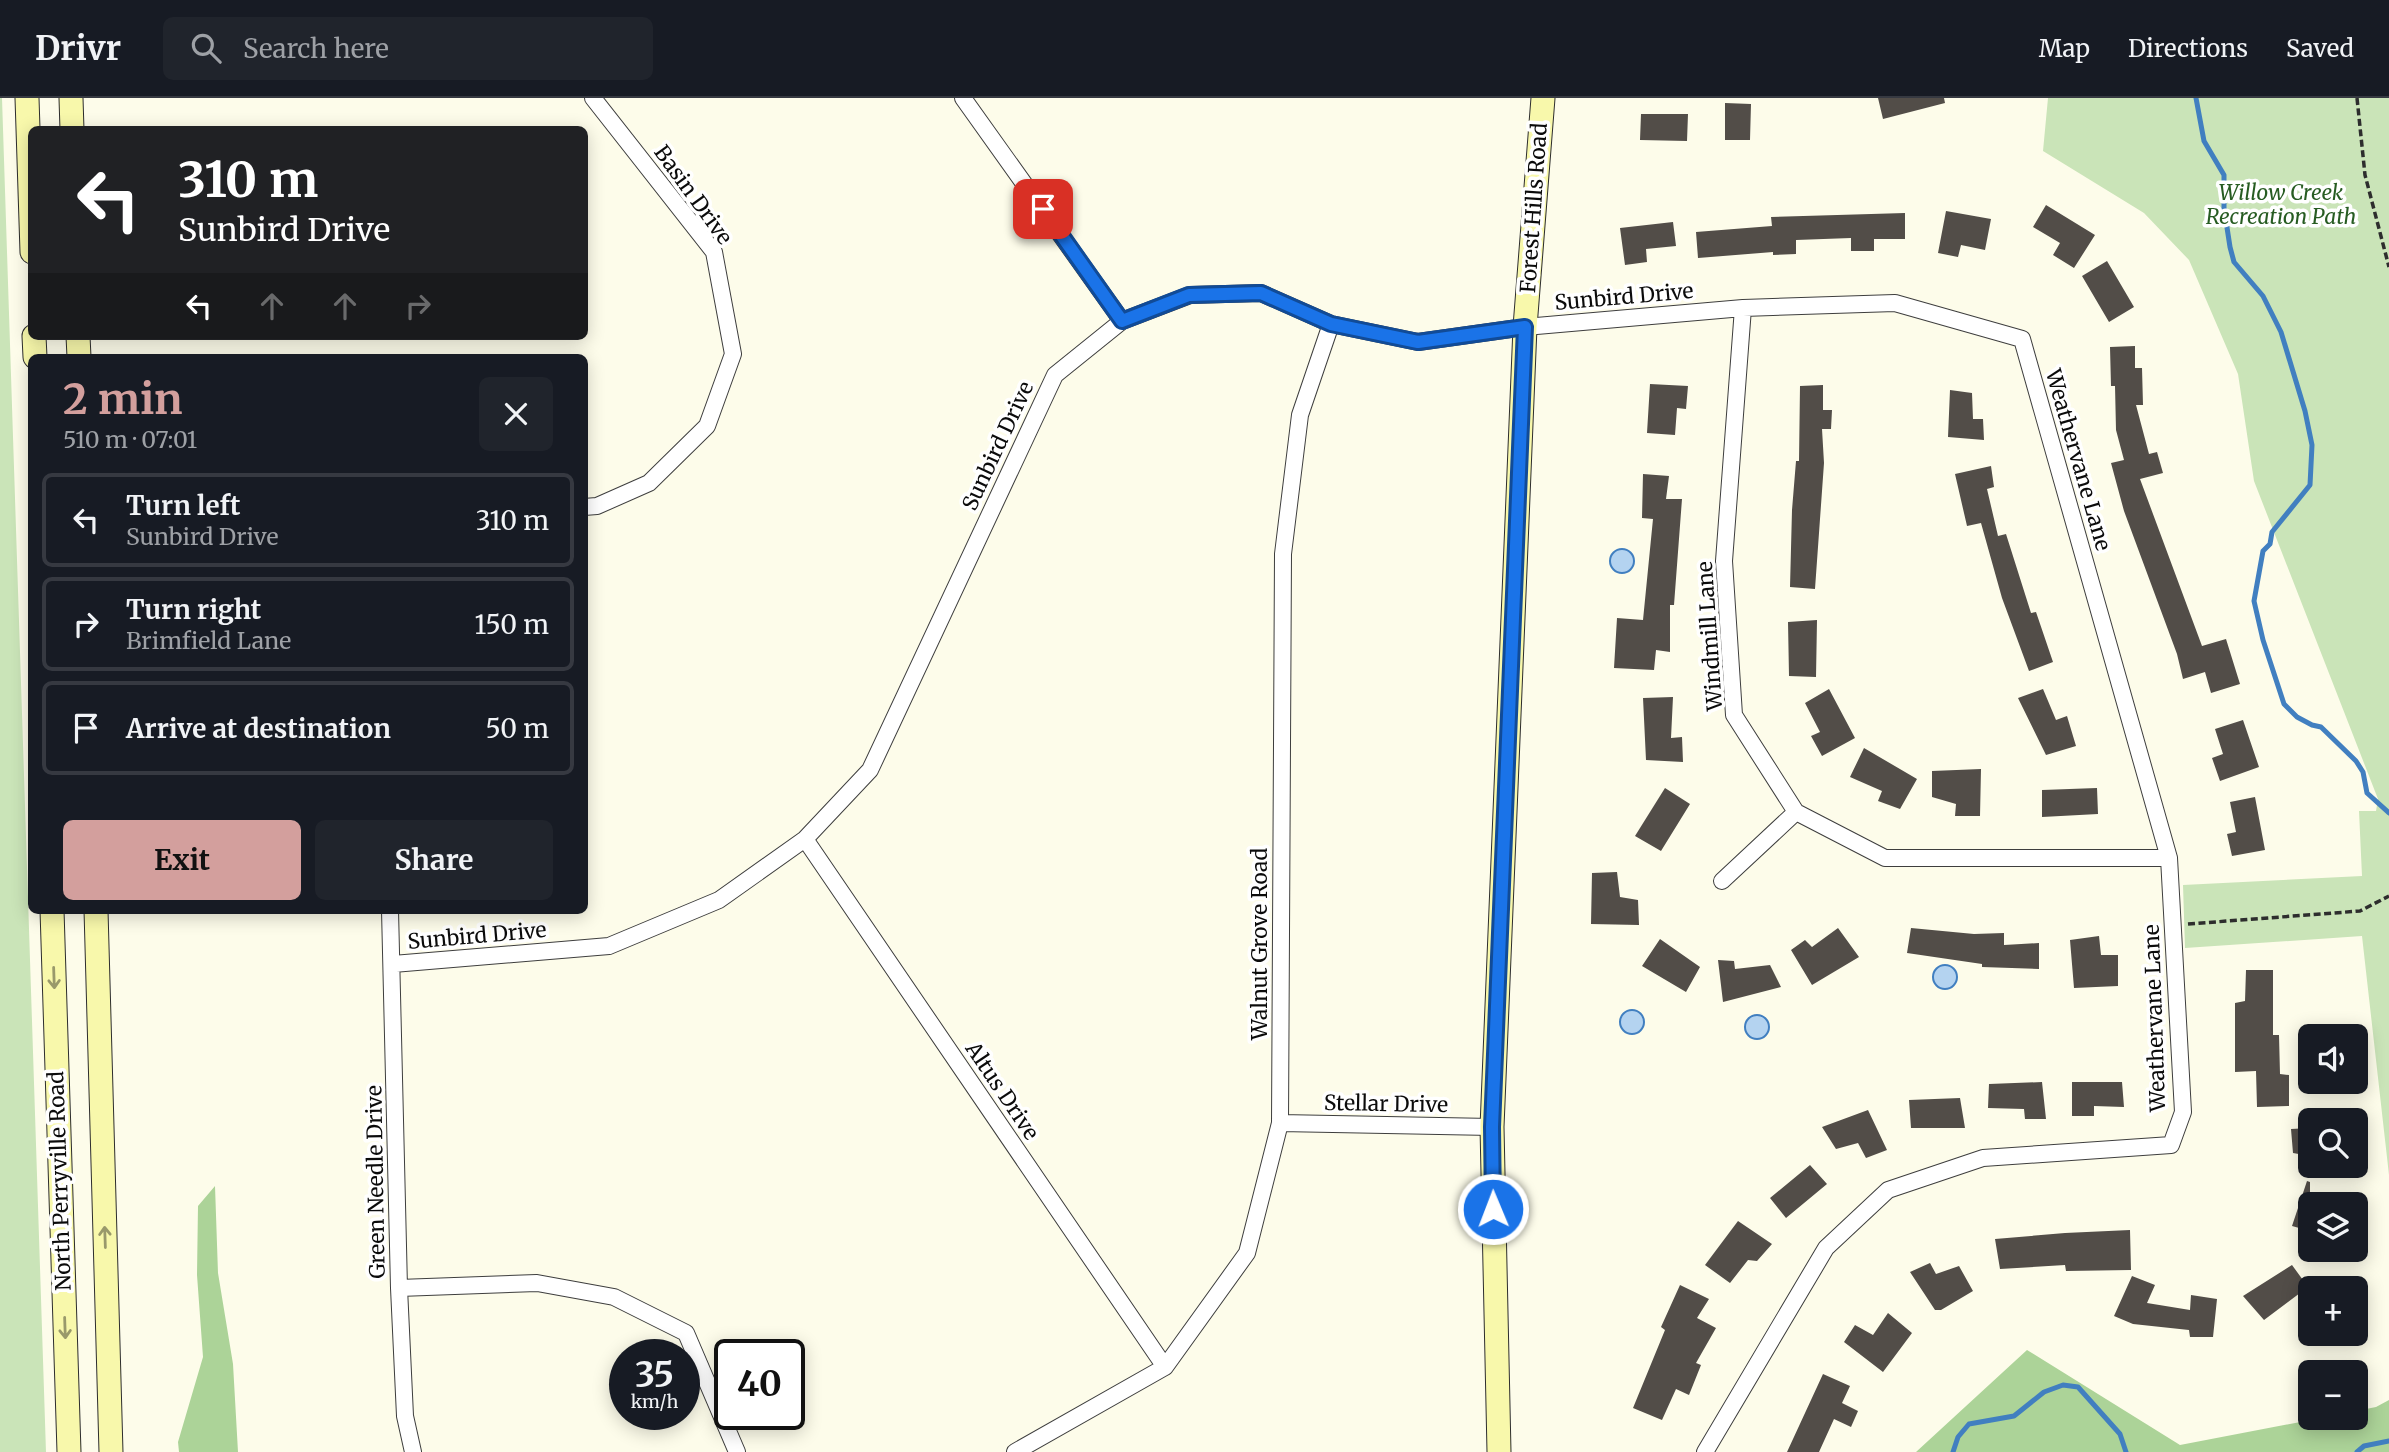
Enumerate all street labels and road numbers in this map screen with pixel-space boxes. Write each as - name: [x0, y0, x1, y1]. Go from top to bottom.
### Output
- street label: Forest Hills Road: [1514, 122, 1553, 294]
- street label: Basin Drive: [648, 140, 739, 250]
- street label: Sunbird Drive: [1553, 277, 1695, 316]
- street label: Weathervane Lane: [2039, 365, 2117, 554]
- street label: Sunbird Drive: [956, 377, 1039, 515]
- street label: Windmill Lane: [1691, 560, 1728, 713]
- street label: Walnut Grove Road: [1246, 848, 1273, 1041]
- street label: Sunbird Drive: [406, 916, 548, 955]
- street label: Weathervane Lane: [2138, 924, 2171, 1113]
- street label: Altus Drive: [959, 1036, 1045, 1145]
- street label: North Perryville Road: [42, 1070, 77, 1291]
- street label: Green Needle Drive: [360, 1085, 391, 1279]
- street label: Stellar Drive: [1324, 1089, 1448, 1118]

